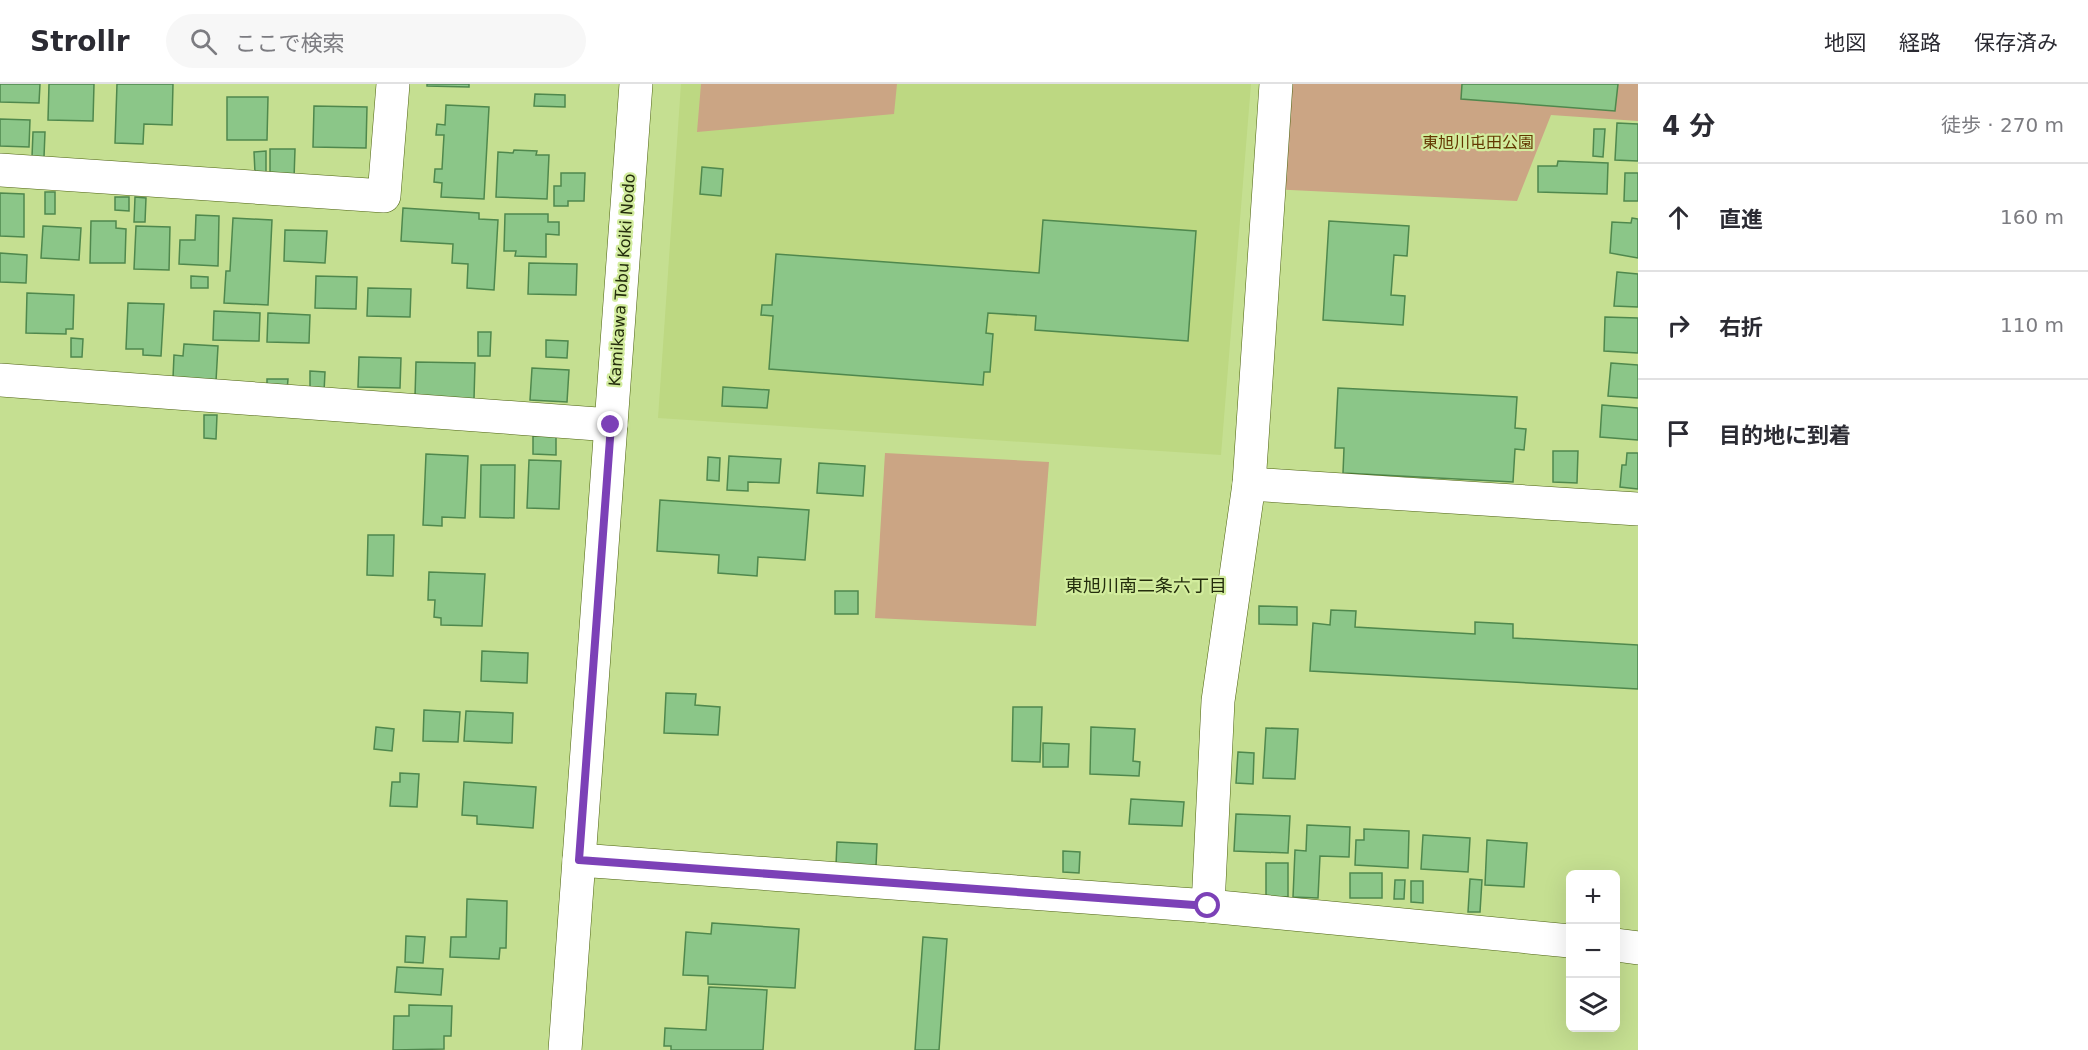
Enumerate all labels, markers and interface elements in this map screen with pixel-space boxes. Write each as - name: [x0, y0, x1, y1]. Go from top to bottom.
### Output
- search box: [166, 14, 586, 68]
- text: Strollr: [30, 25, 130, 58]
- icon: search: [187, 25, 220, 58]
- text: ここで検索: [235, 31, 345, 56]
- text: 地図: [1824, 31, 1866, 55]
- text: 経路: [1899, 31, 1941, 55]
- text: 保存済み: [1974, 31, 2058, 55]
- text: 4 分: [1662, 111, 1715, 141]
- text: 徒歩 · 270 m: [1941, 113, 2064, 137]
- park label: 東旭川屯田公園: [1422, 133, 1534, 152]
- street label: Kamikawa Tobu Koiki Nodo: [605, 173, 639, 387]
- icon: ahead: [1662, 201, 1695, 234]
- text: 160 m: [2000, 205, 2064, 229]
- text: 直進: [1719, 207, 1763, 232]
- icon: right: [1662, 309, 1695, 342]
- text: 110 m: [2000, 313, 2064, 337]
- text: 右折: [1719, 315, 1763, 340]
- route end: [597, 411, 623, 437]
- icon: arrive: [1662, 417, 1695, 450]
- text: 目的地に到着: [1719, 423, 1851, 448]
- district label: 東旭川南二条六丁目: [1065, 575, 1227, 596]
- map controls: [1566, 870, 1620, 1032]
- button: +: [1566, 870, 1620, 924]
- route start: [1194, 892, 1220, 918]
- button: −: [1566, 924, 1620, 978]
- button: layers: [1566, 978, 1620, 1032]

